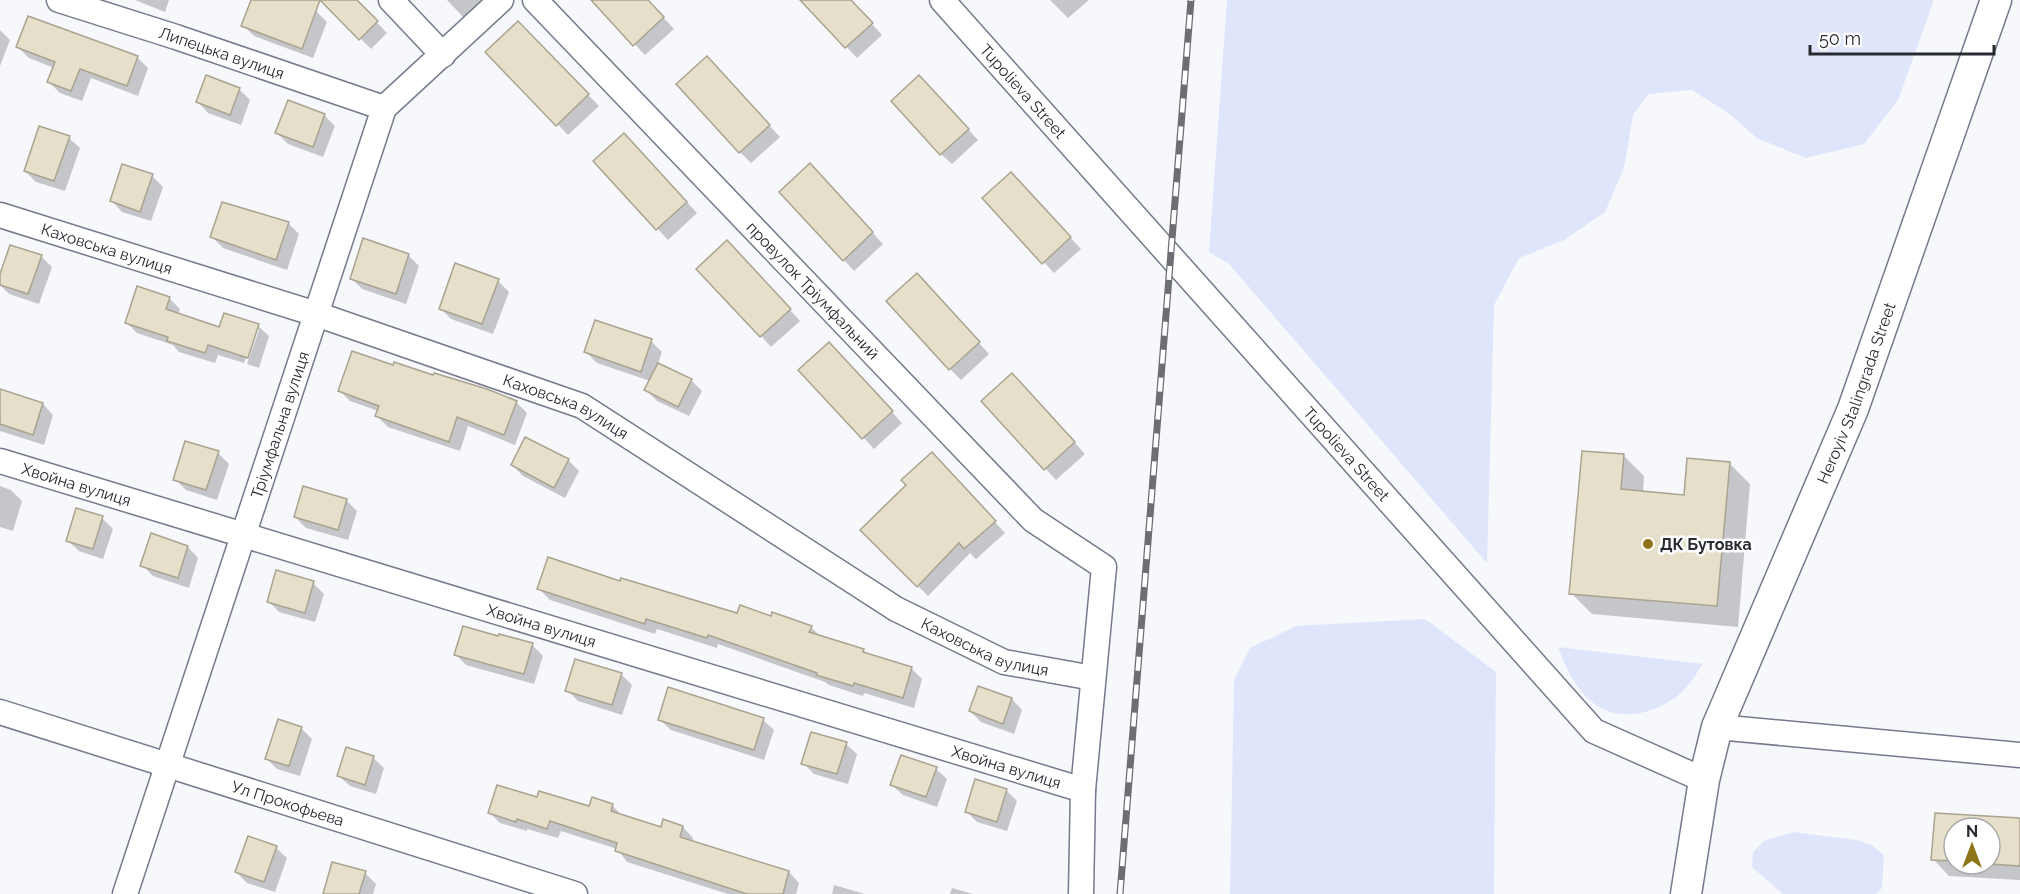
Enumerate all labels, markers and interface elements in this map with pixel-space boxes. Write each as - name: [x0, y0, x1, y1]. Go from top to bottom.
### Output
- scale bar: [1810, 18, 1994, 56]
- street label: Липецька вулиця: [156, 23, 287, 83]
- text: 50 m: [1819, 28, 1861, 49]
- street label: Tupolieva Street: [976, 40, 1070, 143]
- street label: провулок Тріумфальний: [742, 218, 883, 363]
- street label: Каховська вулиця: [39, 220, 175, 278]
- street label: Heroyiv Stalingrada Street: [1813, 299, 1900, 487]
- street label: Тріумфальна вулиця: [247, 349, 313, 501]
- street label: Каховська вулиця: [501, 370, 632, 443]
- street label: Tupolieva Street: [1299, 403, 1394, 506]
- street label: Хвойна вулиця: [19, 459, 133, 510]
- place label: ДК Бутовка: [1660, 535, 1752, 554]
- marker: ДК Бутовка: [1641, 537, 1655, 551]
- street label: Хвойна вулиця: [484, 600, 598, 652]
- street label: Каховська вулиця: [918, 614, 1050, 680]
- street label: Хвойна вулиця: [949, 742, 1063, 793]
- street label: Ул Прокофьева: [229, 777, 346, 830]
- north arrow: [1942, 816, 2002, 876]
- text: N: [1966, 822, 1978, 841]

